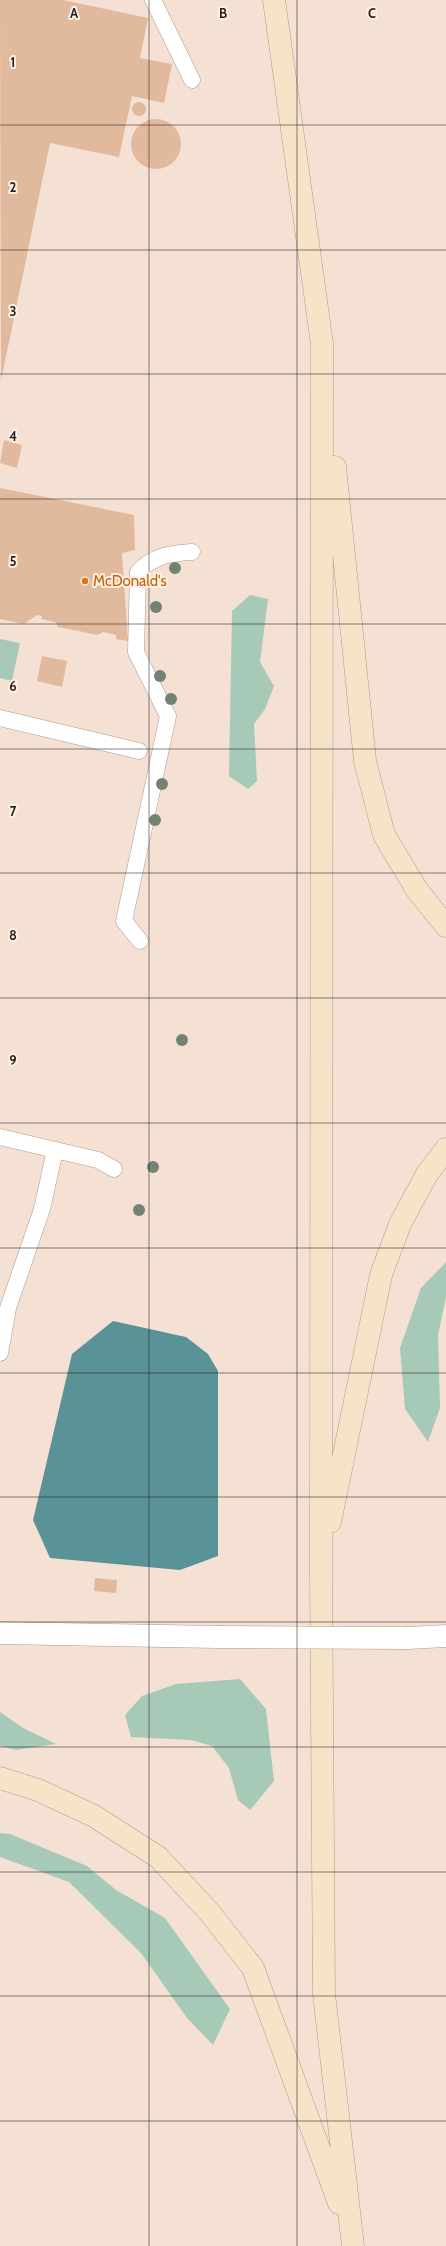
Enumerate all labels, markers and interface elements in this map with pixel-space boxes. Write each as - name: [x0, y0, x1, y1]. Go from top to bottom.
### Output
- text: A: [70, 5, 79, 21]
- text: B: [219, 5, 227, 21]
- text: C: [368, 5, 376, 21]
- text: 1: [11, 54, 15, 70]
- text: 2: [10, 179, 17, 195]
- text: 3: [9, 303, 17, 319]
- text: 4: [9, 428, 17, 444]
- text: 5: [10, 553, 17, 569]
- place label: McDonald's: [93, 572, 167, 590]
- marker: McDonald's: [80, 576, 90, 586]
- text: 6: [9, 678, 17, 694]
- text: 7: [10, 803, 17, 819]
- text: 8: [9, 927, 17, 943]
- text: 9: [9, 1052, 17, 1068]

